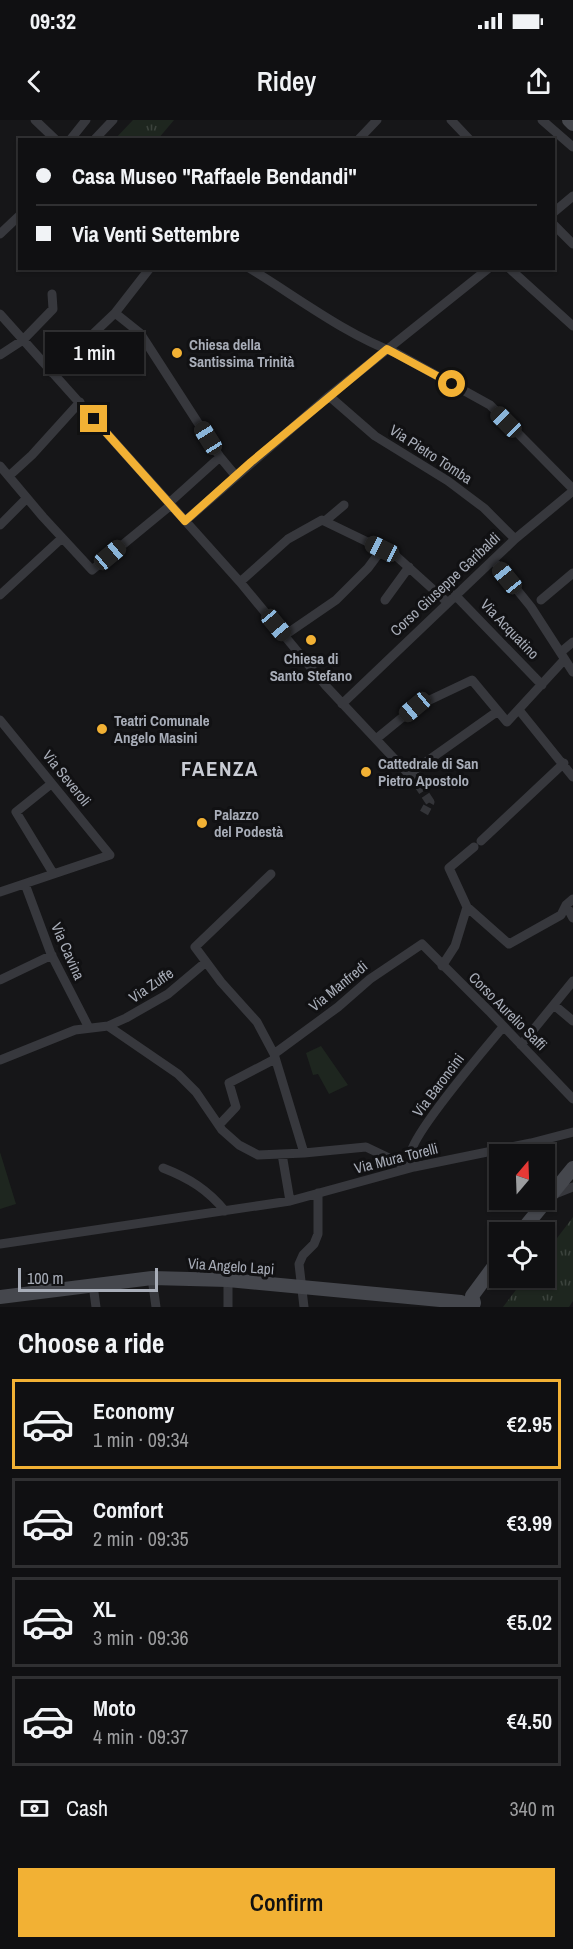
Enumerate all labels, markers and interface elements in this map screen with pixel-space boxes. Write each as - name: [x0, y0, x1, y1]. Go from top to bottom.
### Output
- text: 09:32: [30, 6, 76, 36]
- text: Ridey: [257, 63, 316, 99]
- icon: back: [18, 65, 51, 98]
- icon: share: [522, 65, 555, 98]
- text: Casa Museo "Raffaele Bendandi": [72, 161, 357, 191]
- text: Via Venti Settembre: [72, 219, 240, 249]
- callout: 1 min: [44, 332, 144, 374]
- place label: Chiesa della Santissima Trinità: [189, 334, 294, 372]
- text: 1 min: [73, 339, 116, 366]
- marker: Chiesa della Santissima Trinità: [170, 346, 184, 360]
- route start: [438, 370, 465, 397]
- car: [487, 403, 525, 441]
- route end: [80, 405, 107, 432]
- car: [191, 418, 225, 458]
- street label: Via Pietro Tomba: [386, 419, 477, 489]
- street label: Corso Giuseppe Garibaldi: [385, 527, 505, 641]
- car: [362, 533, 402, 565]
- car: [90, 537, 130, 573]
- car: [489, 558, 525, 598]
- street label: Via Acquatino: [476, 594, 544, 664]
- car: [258, 605, 294, 645]
- marker: Chiesa di Santo Stefano: [304, 633, 318, 647]
- place label: Chiesa di Santo Stefano: [270, 648, 352, 686]
- car: [395, 689, 435, 725]
- place label: Teatri Comunale Angelo Masini: [114, 710, 210, 748]
- marker: Teatri Comunale Angelo Masini: [95, 722, 109, 736]
- street label: Via Severoli: [38, 745, 96, 811]
- place label: Cattedrale di San Pietro Apostolo: [378, 753, 479, 791]
- district label: FAENZA: [181, 754, 259, 783]
- marker: Cattedrale di San Pietro Apostolo: [359, 765, 373, 779]
- place label: Palazzo del Podestà: [214, 804, 283, 842]
- marker: Palazzo del Podestà: [195, 816, 209, 830]
- street label: Via Cavina: [46, 919, 90, 983]
- street label: Via Manfredi: [304, 956, 372, 1016]
- street label: Via Zuffe: [125, 962, 178, 1008]
- street label: Corso Aurelio Saffi: [464, 967, 552, 1055]
- street label: Via Baroncini: [407, 1049, 469, 1121]
- street label: Via Mura Torelli: [352, 1137, 440, 1179]
- north arrow: [489, 1144, 555, 1210]
- map controls: [489, 1144, 555, 1288]
- button: locate: [489, 1222, 555, 1288]
- street label: Via Angelo Lapi: [187, 1253, 275, 1279]
- scale bar: [18, 1265, 158, 1292]
- text: 100 m: [27, 1267, 63, 1289]
- text: Choose a ride: [18, 1325, 164, 1361]
- text: Economy: [93, 1396, 174, 1426]
- icon: car: [21, 1397, 75, 1451]
- text: €2.95: [507, 1409, 552, 1439]
- text: 1 min · 09:34: [93, 1426, 189, 1453]
- text: Comfort: [93, 1495, 163, 1525]
- icon: car: [21, 1496, 75, 1550]
- text: €3.99: [507, 1508, 552, 1538]
- text: 2 min · 09:35: [93, 1525, 189, 1552]
- text: XL: [93, 1594, 116, 1624]
- icon: car: [21, 1595, 75, 1649]
- text: €5.02: [507, 1607, 552, 1637]
- text: 3 min · 09:36: [93, 1624, 189, 1651]
- text: Moto: [93, 1693, 136, 1723]
- icon: car: [21, 1694, 75, 1748]
- text: €4.50: [507, 1706, 552, 1736]
- text: 4 min · 09:37: [93, 1723, 189, 1750]
- icon: cash: [18, 1792, 51, 1825]
- text: Cash: [66, 1793, 108, 1823]
- text: 340 m: [509, 1795, 555, 1822]
- button: Confirm: [18, 1868, 555, 1937]

